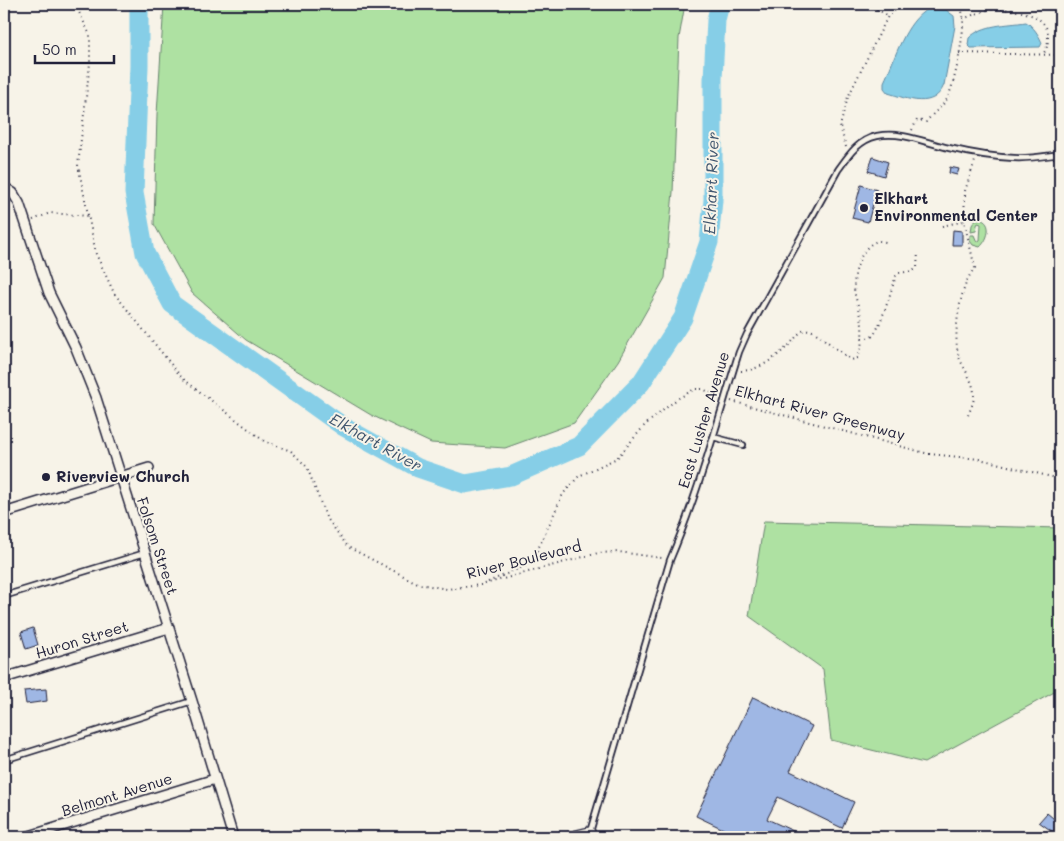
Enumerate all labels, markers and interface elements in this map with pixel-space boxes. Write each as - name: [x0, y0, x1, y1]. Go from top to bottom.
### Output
- scale bar: [35, 32, 114, 64]
- text: 50 m: [42, 39, 77, 59]
- water label: Elkhart River: [698, 131, 723, 235]
- place label: Elkhart Environmental Center: [874, 188, 1038, 225]
- marker: Elkhart Environmental Center: [858, 202, 870, 214]
- street label: East Lusher Avenue: [673, 349, 733, 491]
- street label: Elkhart River Greenway: [733, 380, 908, 444]
- water label: Elkhart River: [326, 408, 426, 476]
- place label: Riverview Church: [56, 466, 190, 486]
- marker: Riverview Church: [40, 471, 52, 483]
- street label: Folsom Street: [133, 494, 183, 597]
- street label: River Boulevard: [464, 535, 583, 583]
- street label: Huron Street: [33, 615, 131, 663]
- street label: Belmont Avenue: [59, 768, 175, 820]

